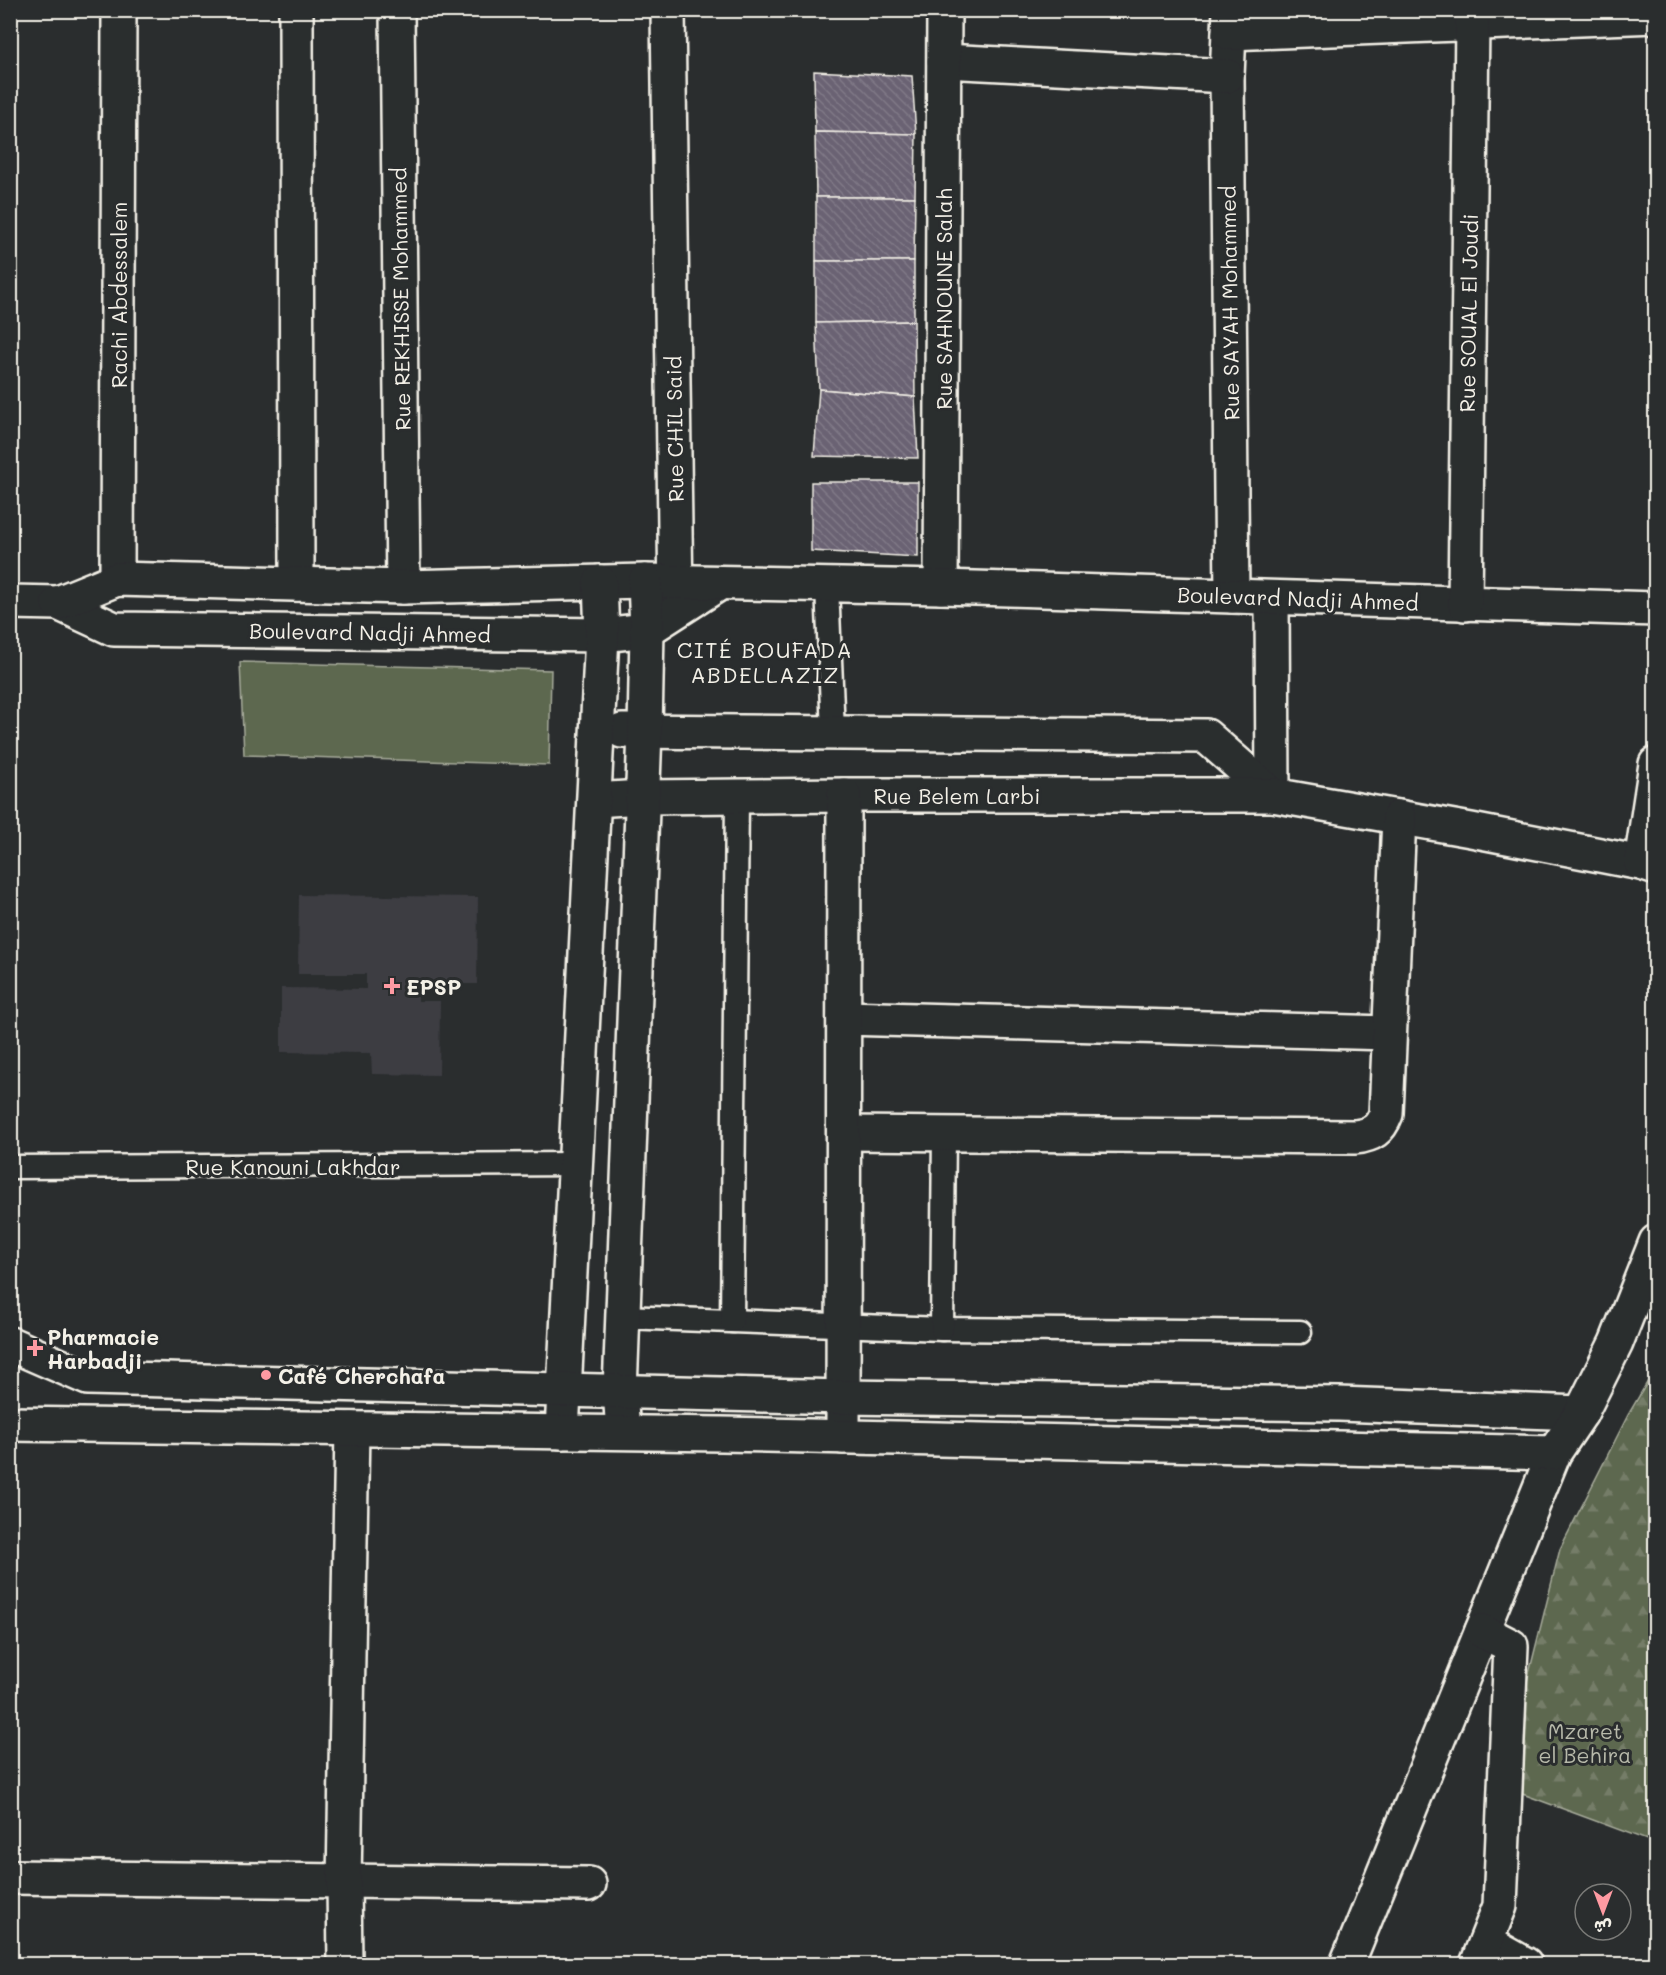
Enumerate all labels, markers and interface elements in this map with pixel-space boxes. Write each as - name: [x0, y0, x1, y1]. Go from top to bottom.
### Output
- street label: Rue REKHISSE Mohammed: [384, 167, 416, 431]
- street label: Rue SAYAH Mohammed: [1213, 185, 1245, 421]
- street label: Rue SAHNOUNE Salah: [930, 188, 957, 410]
- street label: Rachi Abdessalem: [105, 202, 132, 388]
- street label: Rue SOUAL El Joudi: [1453, 213, 1483, 413]
- street label: Rue CHIL Said: [659, 356, 689, 502]
- street label: Boulevard Nadji Ahmed: [1177, 580, 1419, 616]
- street label: Boulevard Nadji Ahmed: [249, 616, 491, 648]
- district label: CITÉ BOUFADA ABDELLAZIZ: [677, 635, 853, 689]
- street label: Rue Belem Larbi: [874, 782, 1040, 809]
- place label: EPSP: [406, 973, 461, 1000]
- marker: EPSP: [383, 977, 401, 995]
- street label: Rue Kanouni Lakhdar: [186, 1153, 400, 1180]
- place label: Pharmacie Harbadji: [47, 1323, 159, 1374]
- marker: Pharmacie Harbadji: [28, 1341, 42, 1355]
- place label: Café Cherchafa: [278, 1362, 446, 1389]
- marker: Café Cherchafa: [259, 1368, 273, 1382]
- park label: Mzaret el Behira: [1539, 1717, 1631, 1768]
- north arrow: [1573, 1882, 1633, 1942]
- text: ش: [1594, 1917, 1612, 1938]

